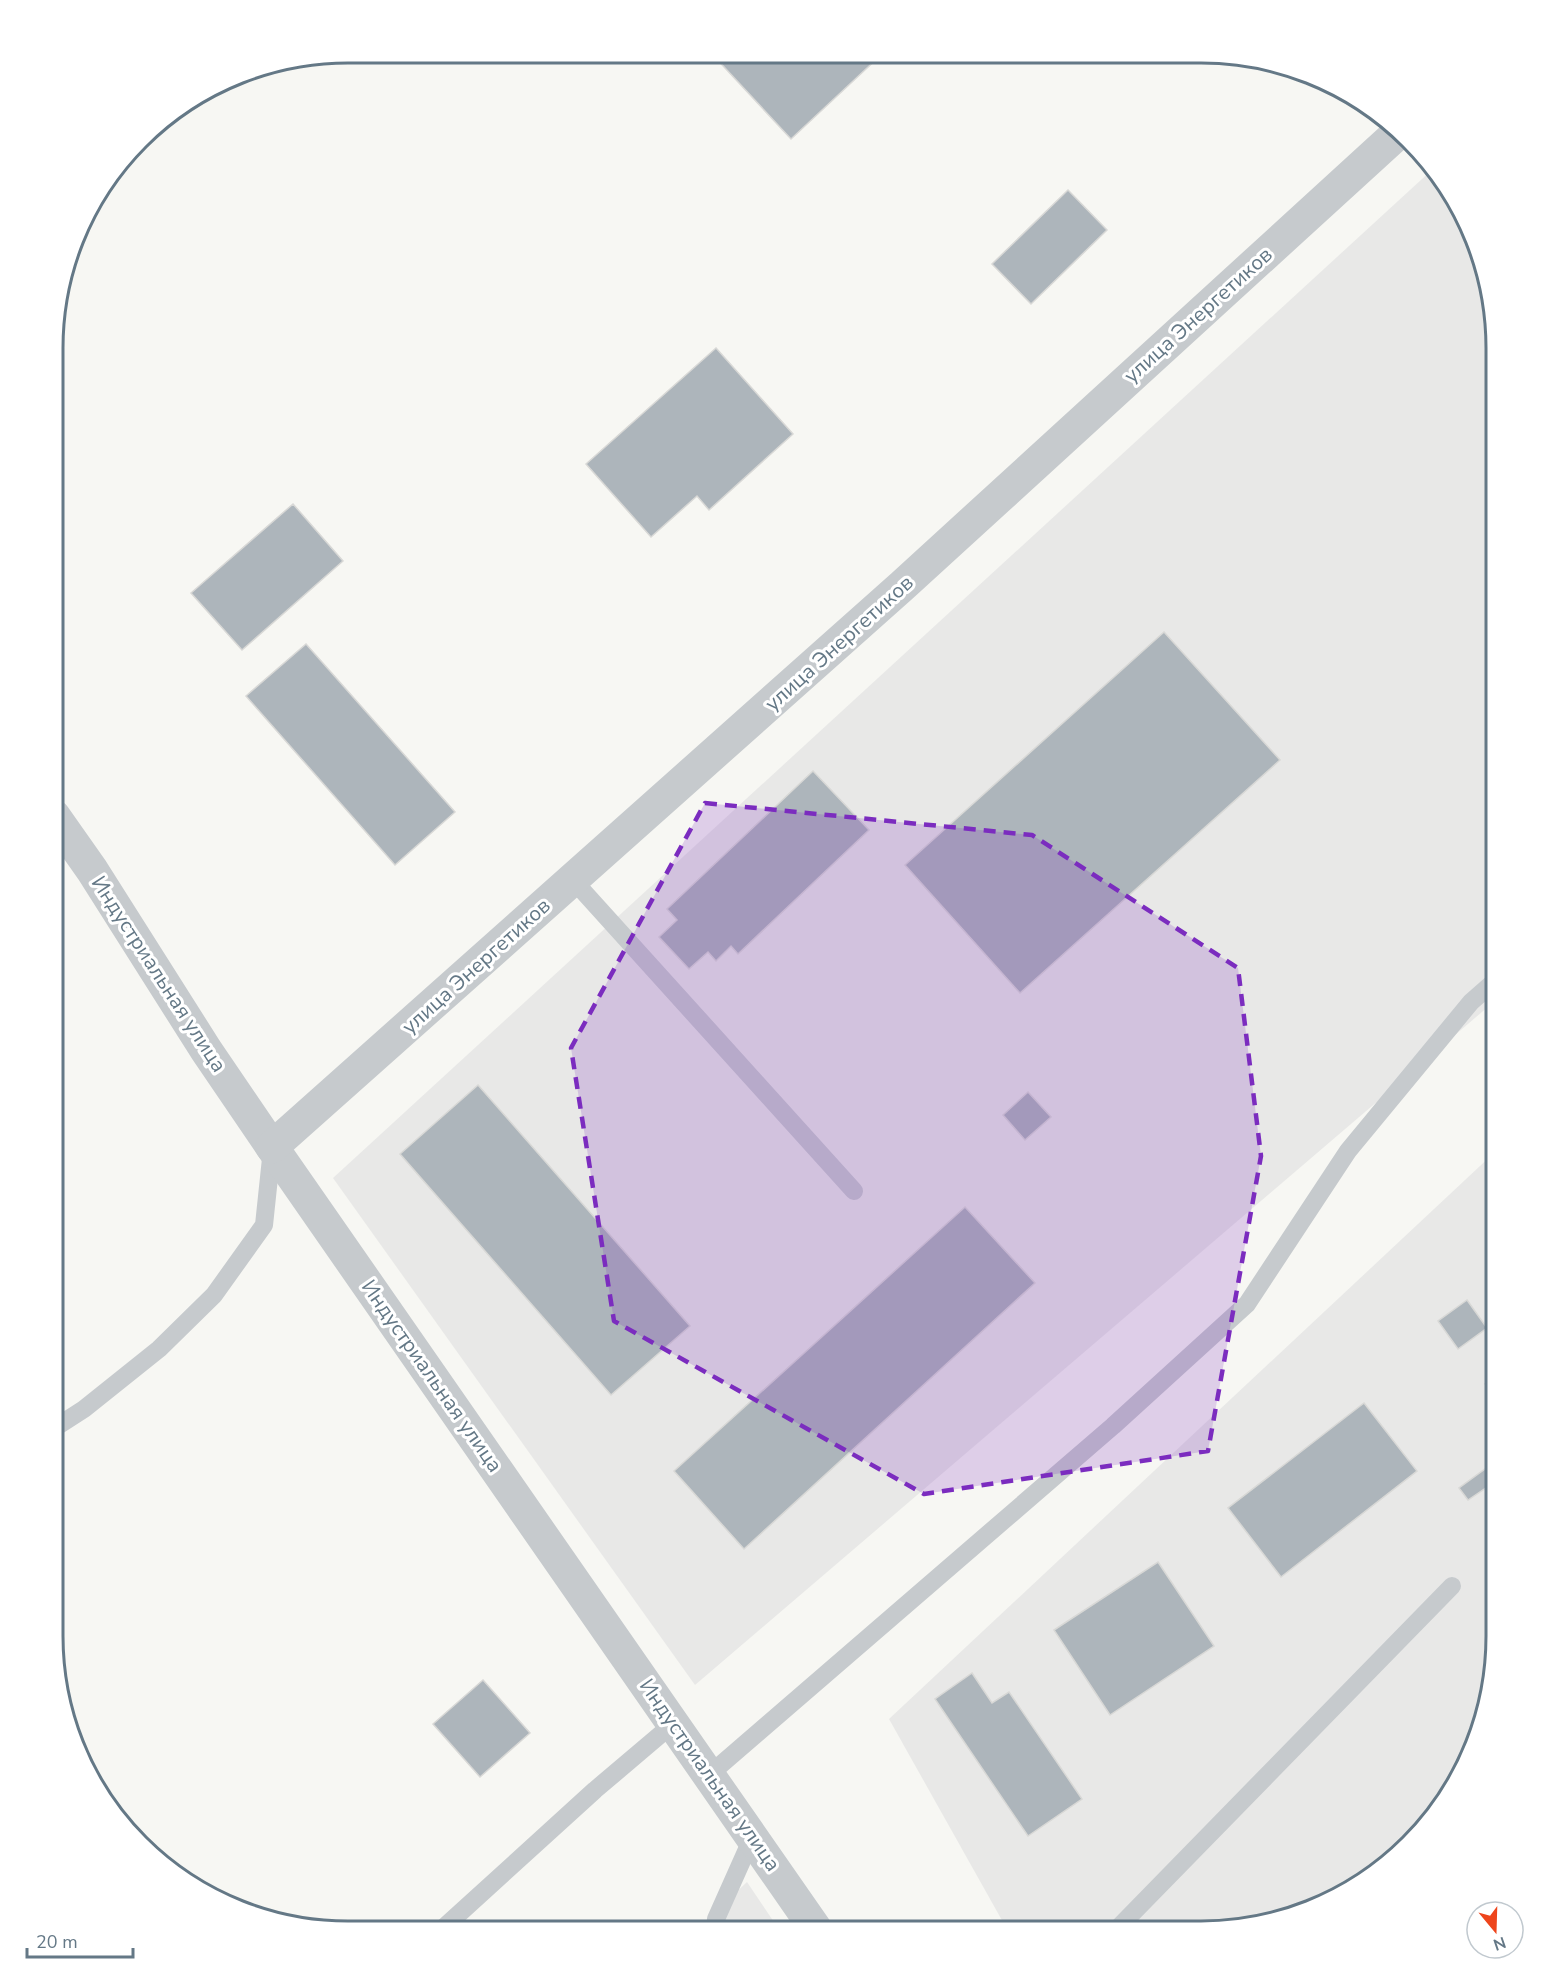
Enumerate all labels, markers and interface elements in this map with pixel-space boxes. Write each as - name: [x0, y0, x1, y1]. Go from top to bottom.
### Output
- street label: улица Энергетиков: [1118, 241, 1278, 389]
- street label: улица Энергетиков: [759, 569, 919, 717]
- street label: Индустриальная улица: [85, 870, 233, 1078]
- street label: улица Энергетиков: [396, 892, 556, 1040]
- street label: Индустриальная улица: [355, 1274, 509, 1478]
- street label: Индустриальная улица: [633, 1673, 787, 1877]
- north arrow: [1465, 1900, 1525, 1960]
- scale bar: [27, 1921, 134, 1959]
- text: 20 m: [36, 1930, 78, 1954]
- text: N: [1490, 1931, 1509, 1956]

